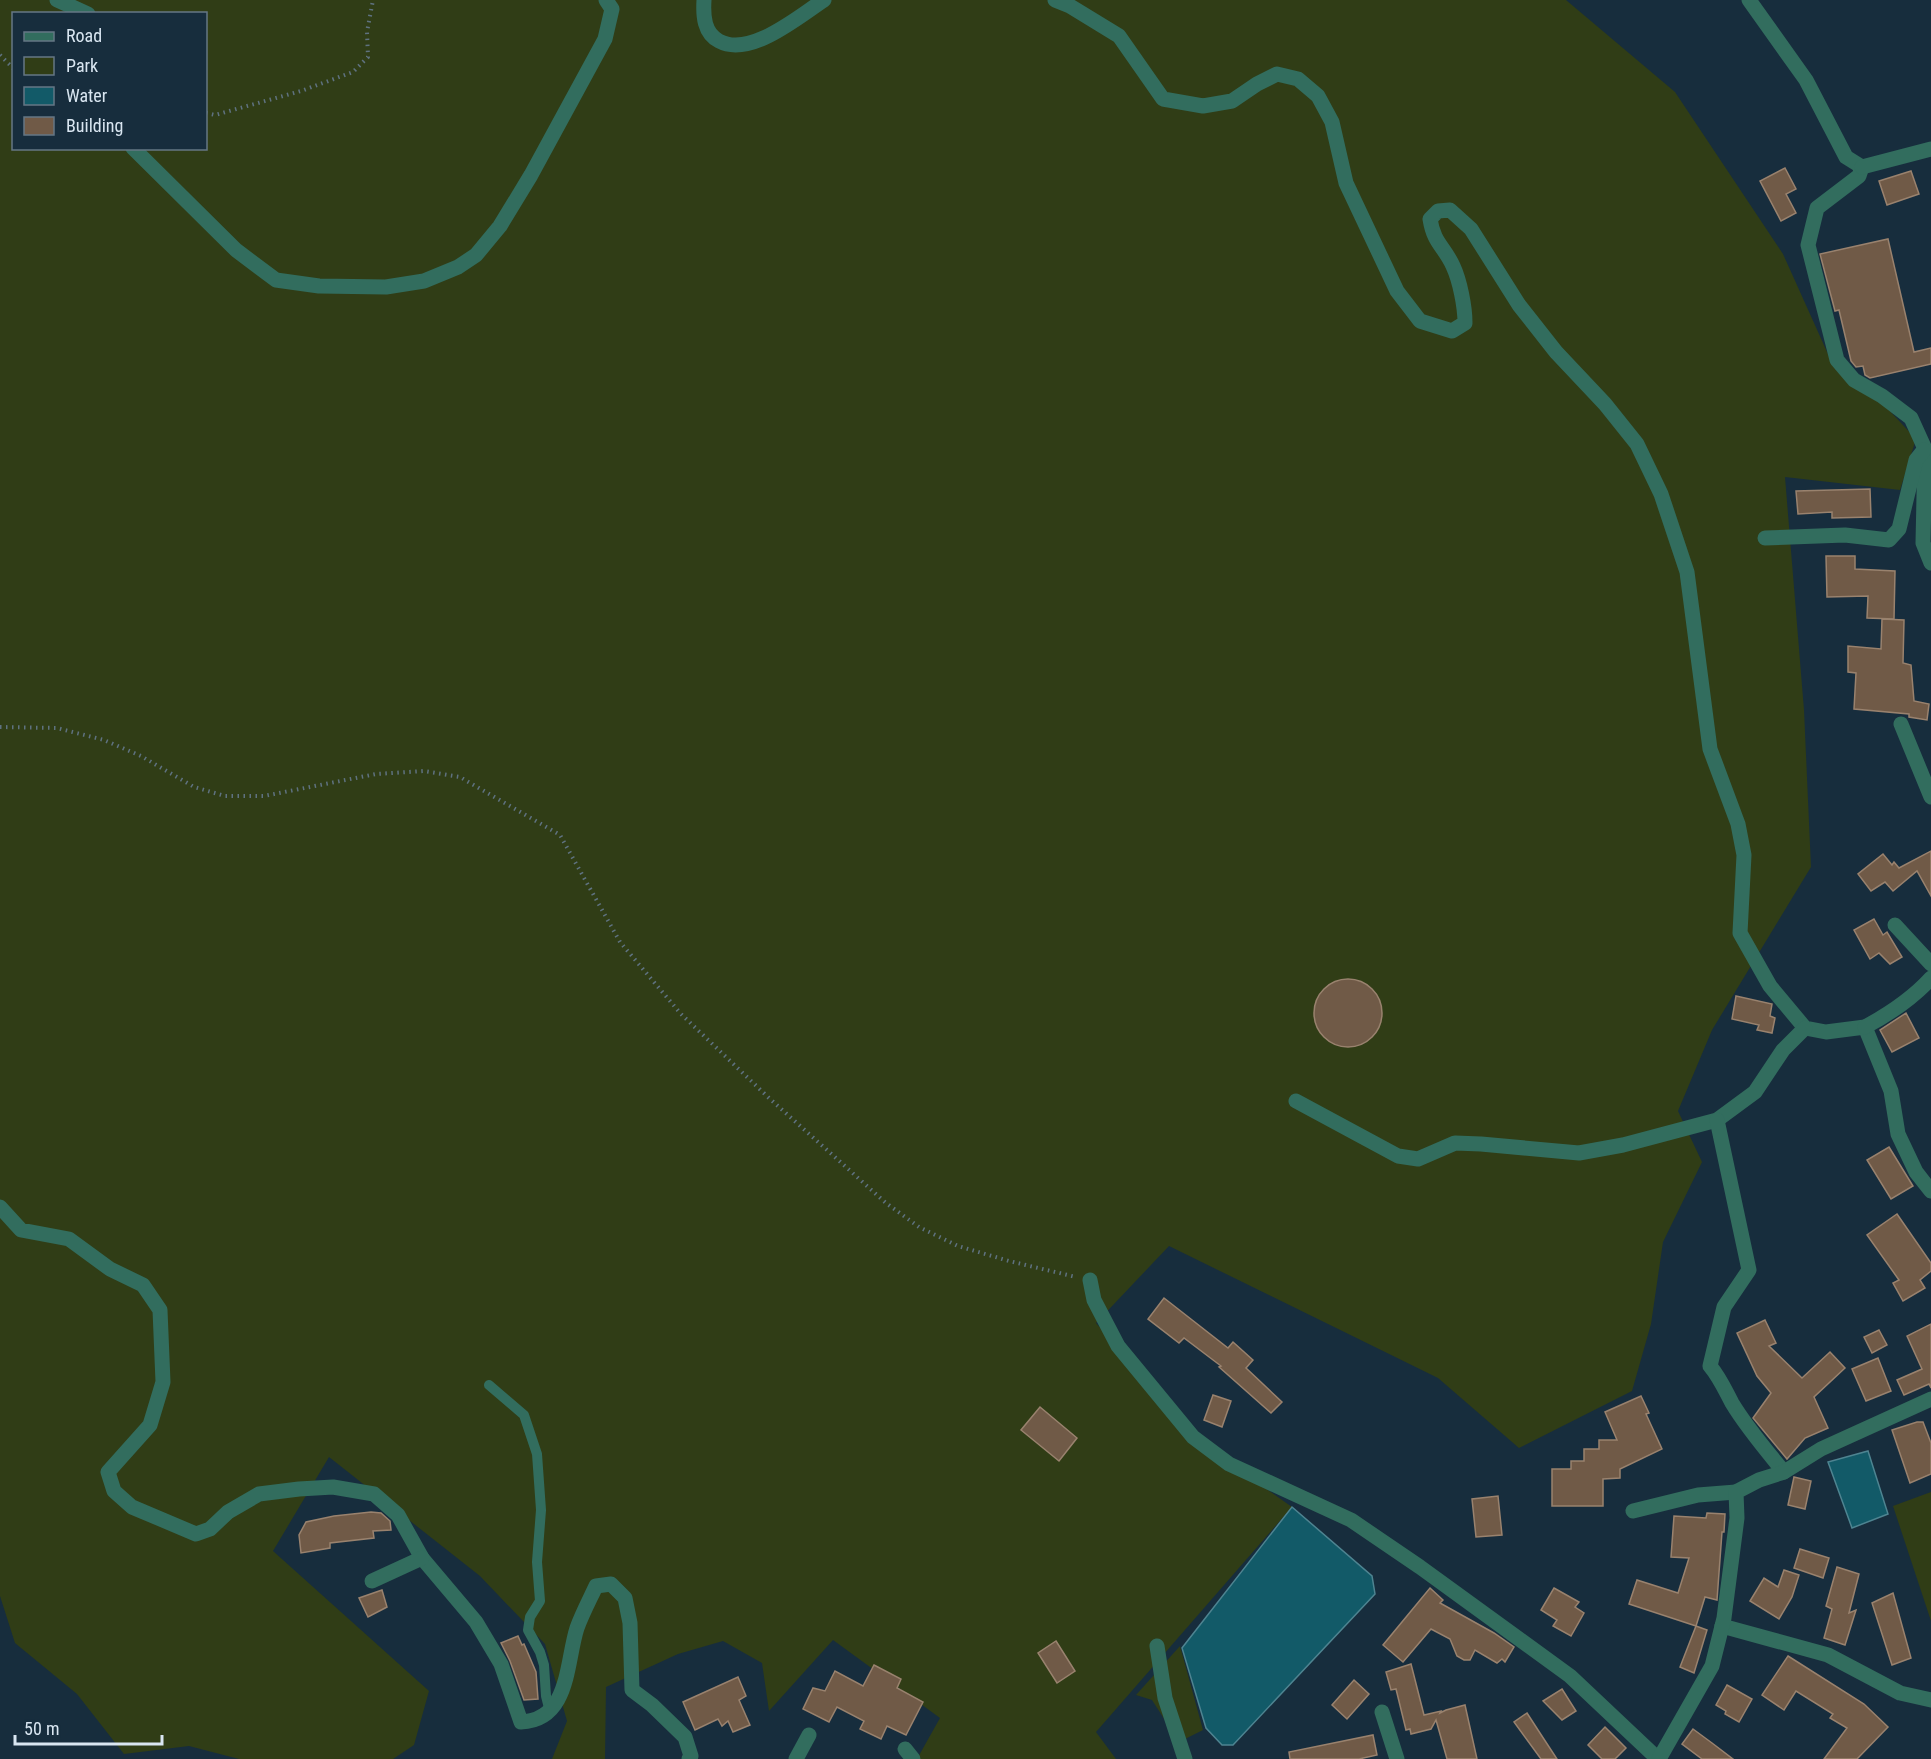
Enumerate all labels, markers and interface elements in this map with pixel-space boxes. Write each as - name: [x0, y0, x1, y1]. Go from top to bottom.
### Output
- legend: [12, 12, 207, 150]
- text: Road: [66, 25, 102, 46]
- text: Park: [66, 55, 98, 76]
- text: Water: [66, 85, 108, 106]
- text: Building: [66, 115, 123, 136]
- scale bar: [15, 1708, 162, 1746]
- text: 50 m: [24, 1718, 59, 1739]

